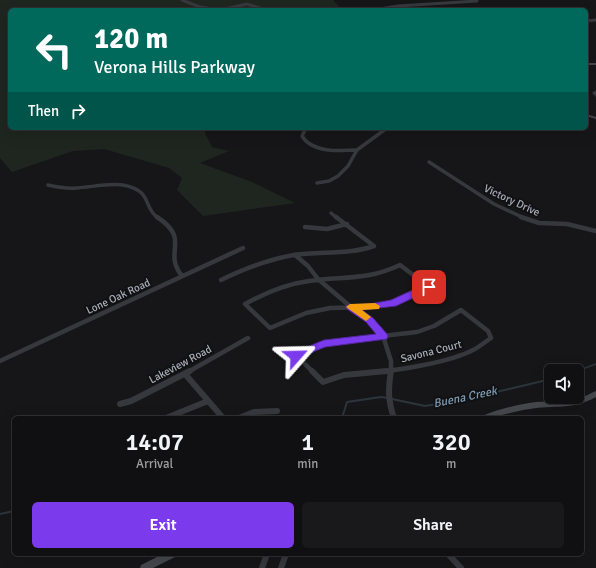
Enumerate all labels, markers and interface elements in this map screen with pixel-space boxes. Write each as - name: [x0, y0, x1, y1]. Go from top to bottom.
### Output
- text: 120 m: [94, 22, 168, 56]
- icon: left: [28, 24, 80, 76]
- text: Verona Hills Parkway: [94, 56, 255, 78]
- icon: right: [67, 100, 89, 122]
- text: Then: [28, 102, 59, 120]
- street label: Victory Drive: [482, 182, 542, 219]
- pin: [412, 270, 446, 304]
- street label: Lone Oak Road: [84, 276, 152, 317]
- icon: arrive: [418, 276, 440, 298]
- position arrow: [275, 335, 317, 377]
- street label: Savona Court: [399, 338, 463, 365]
- street label: Lakeview Road: [147, 342, 214, 386]
- map controls: [544, 364, 584, 404]
- button: sound: [544, 364, 584, 404]
- water label: Buena Creek: [432, 383, 499, 412]
- text: 14:07: [125, 427, 184, 457]
- text: 1: [301, 427, 314, 457]
- text: 320: [432, 427, 471, 457]
- text: Arrival: [136, 456, 173, 472]
- text: min: [297, 456, 318, 472]
- text: m: [446, 456, 456, 472]
- button: Exit: [32, 502, 294, 548]
- button: Share: [302, 502, 564, 548]

